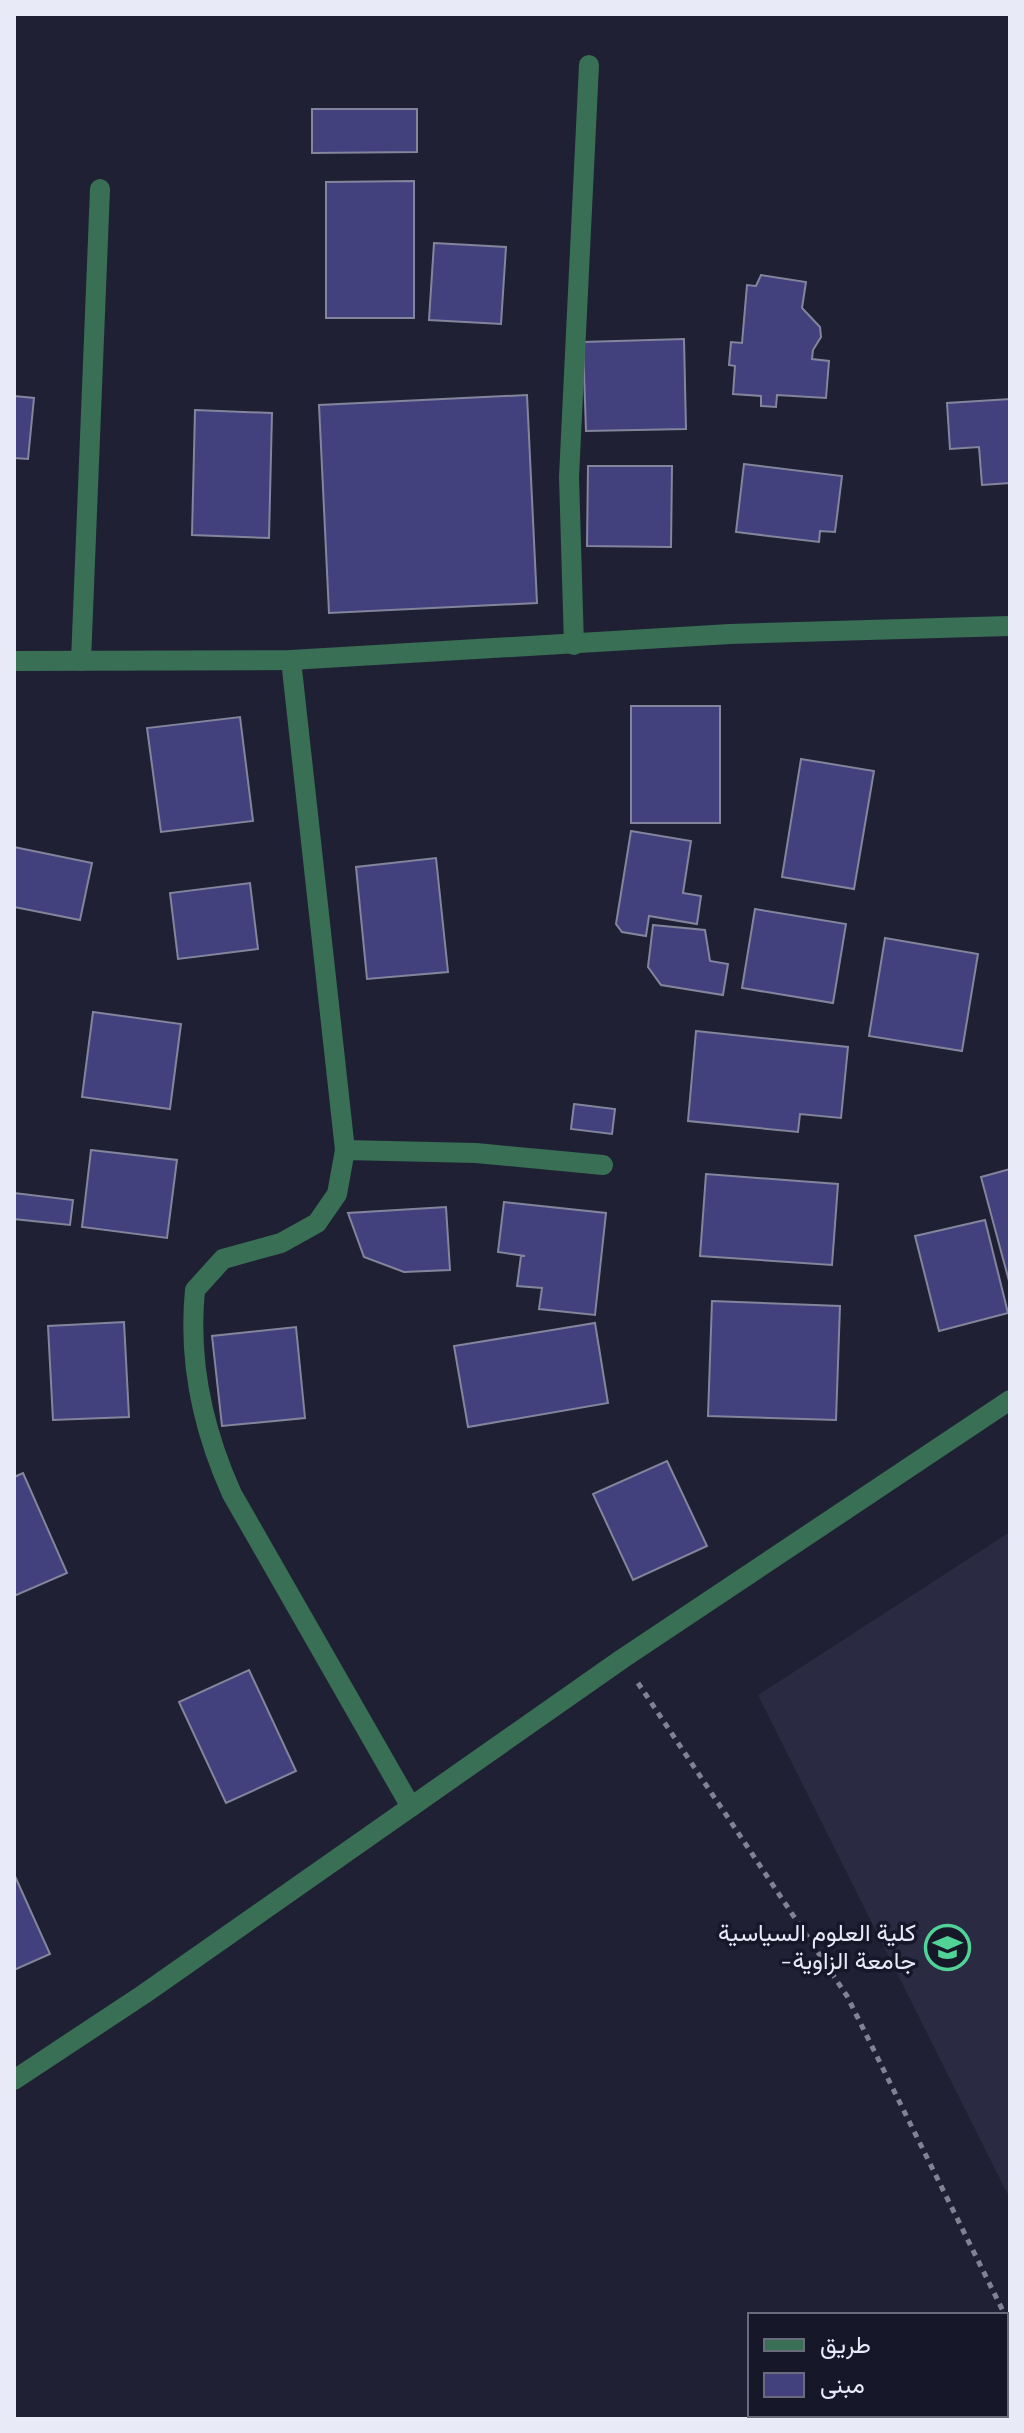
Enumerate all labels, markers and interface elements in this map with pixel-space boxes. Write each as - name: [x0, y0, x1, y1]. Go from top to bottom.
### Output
- place label: كلية العلوم السياسية -جامعة الزاوية: [718, 1915, 916, 1976]
- school or university icon: كلية العلوم السياسية -جامعة الزاوية: [923, 1923, 971, 1971]
- legend: [748, 2313, 1008, 2417]
- text: طريق: [820, 2327, 871, 2360]
- text: مبنى: [820, 2367, 865, 2399]

